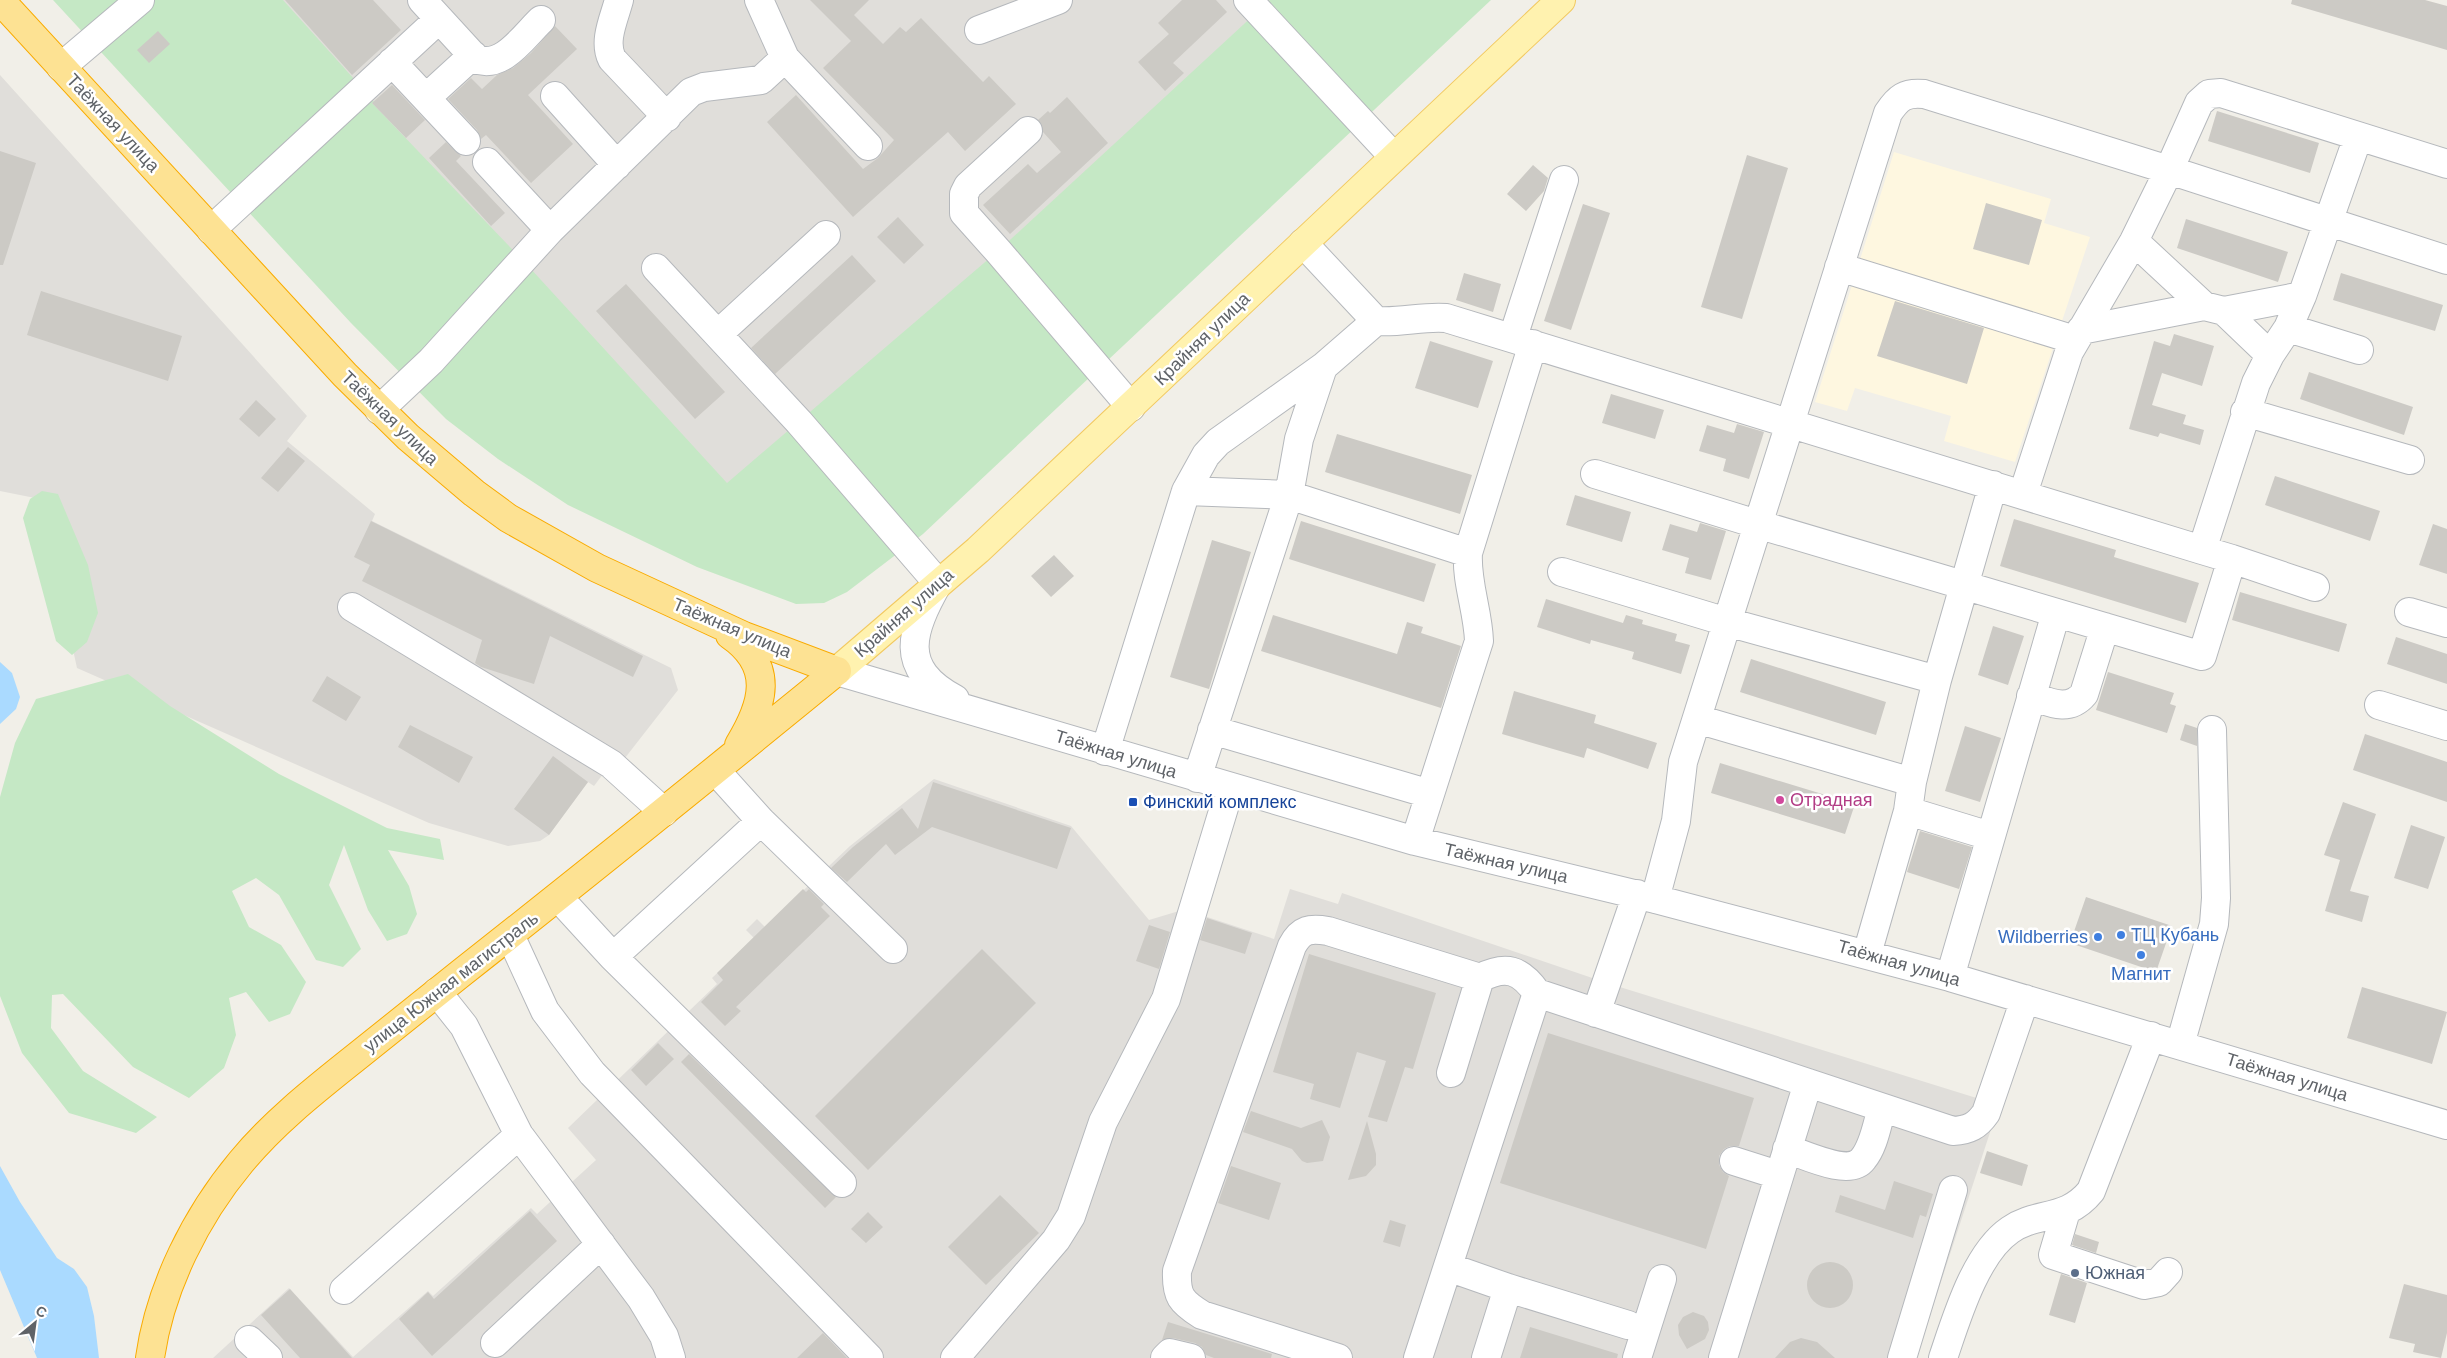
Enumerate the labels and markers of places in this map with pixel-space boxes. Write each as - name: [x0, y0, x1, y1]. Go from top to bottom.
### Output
- place label: Отрадная: [1790, 790, 1872, 810]
- place label: Финский комплекс: [1143, 792, 1296, 812]
- marker: Отрадная: [1774, 794, 1786, 806]
- marker: Финский комплекс: [1127, 796, 1139, 808]
- place label: ТЦ Кубань: [2131, 925, 2219, 945]
- place label: Wildberries: [1998, 927, 2088, 947]
- marker: ТЦ Кубань: [2115, 929, 2127, 941]
- marker: Wildberries: [2092, 931, 2104, 943]
- marker: Магнит: [2135, 949, 2147, 961]
- place label: Магнит: [2111, 964, 2171, 984]
- place label: Южная: [2085, 1263, 2145, 1283]
- marker: Южная: [2069, 1267, 2081, 1279]

